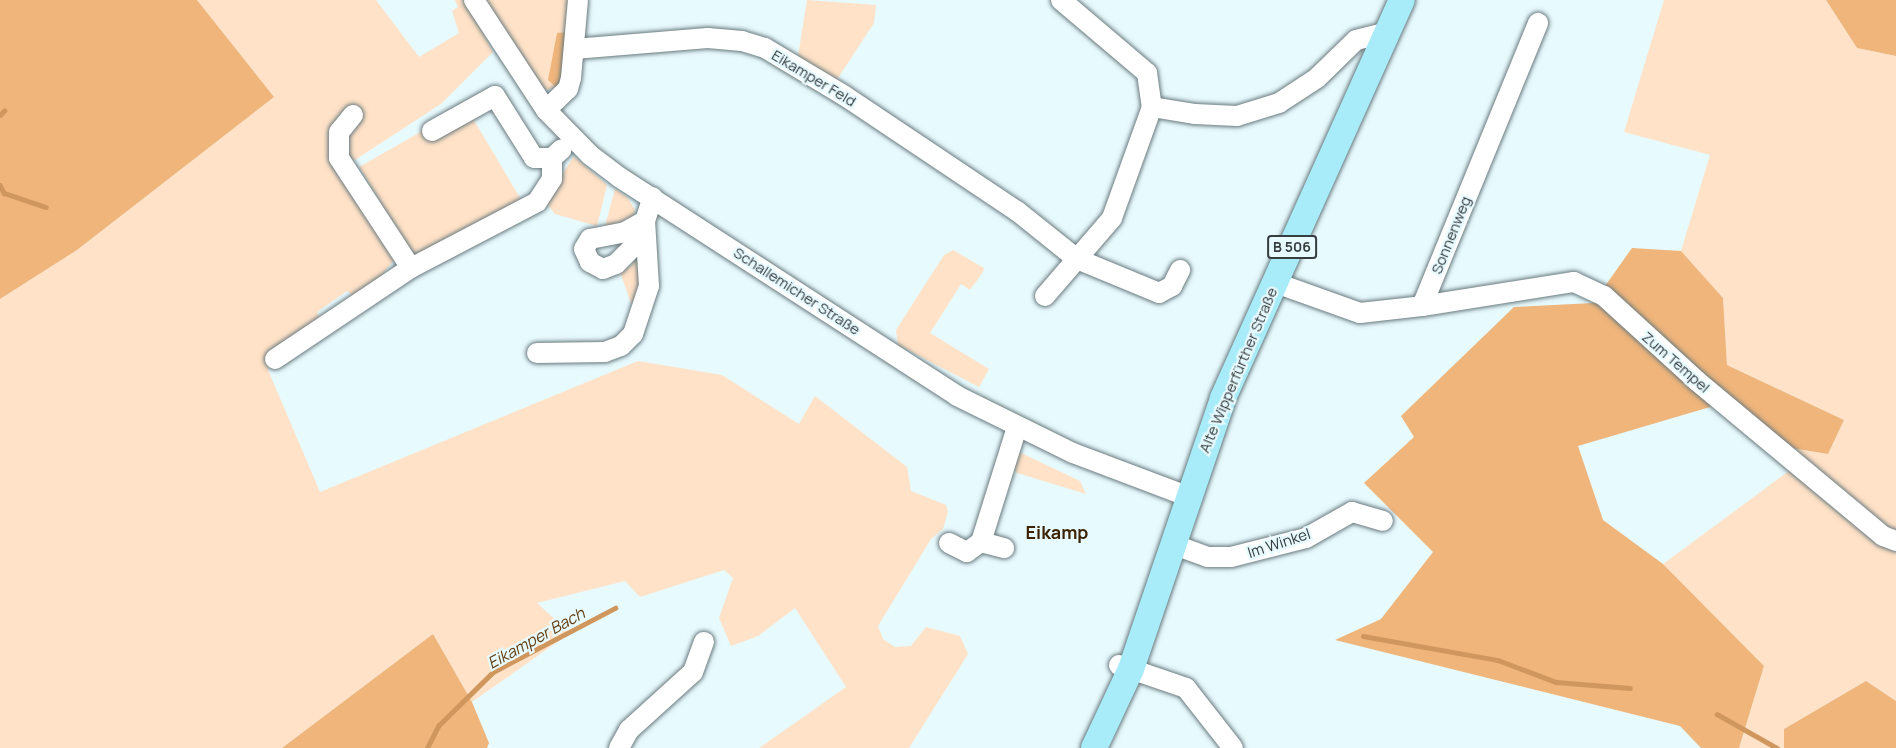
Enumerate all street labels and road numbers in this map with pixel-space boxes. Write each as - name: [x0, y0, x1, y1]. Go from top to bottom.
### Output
- street label: Eikamper Feld: [769, 46, 859, 110]
- street label: Sonnenweg: [1427, 194, 1475, 276]
- road number: B 506: [1266, 236, 1318, 258]
- street label: Schallemicher Straße: [730, 243, 864, 339]
- street label: Alte Wipperfürther Straße: [1195, 285, 1281, 455]
- street label: Zum Tempel: [1638, 328, 1714, 396]
- street label: Im Winkel: [1245, 524, 1313, 562]

